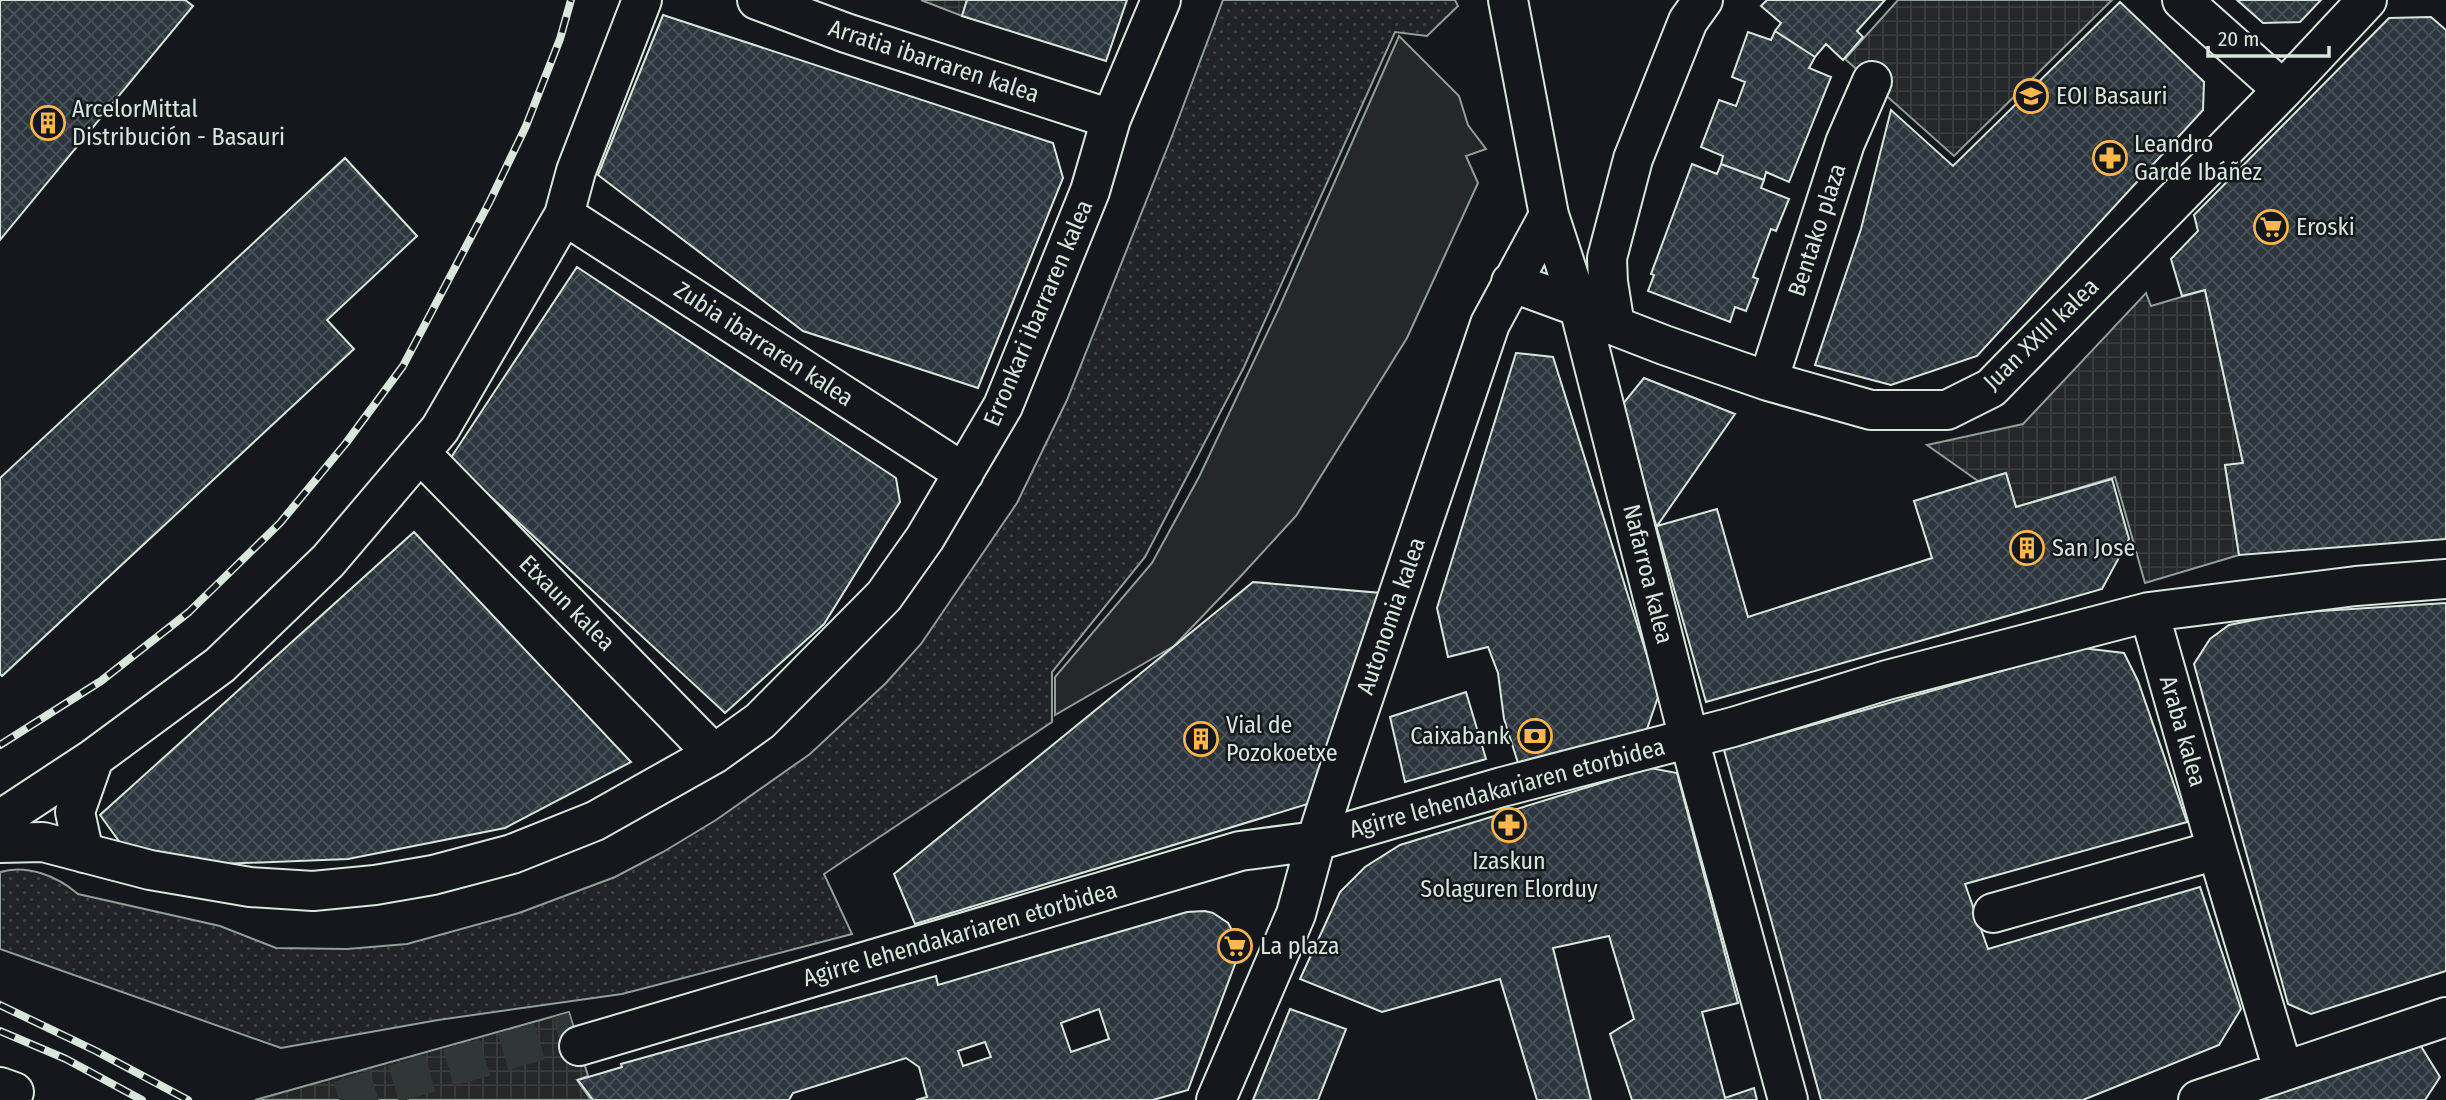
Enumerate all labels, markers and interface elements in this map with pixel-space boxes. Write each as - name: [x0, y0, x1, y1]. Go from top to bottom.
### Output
- street label: Arratia ibarraren kalea: [825, 14, 1043, 108]
- scale bar: [2208, 14, 2329, 58]
- text: 20 m: [2218, 26, 2259, 52]
- school or university icon: EOI Basauri: [2012, 77, 2050, 115]
- place label: EOI Basauri: [2056, 82, 2168, 110]
- place label: ArcelorMittal Distribución - Basauri: [72, 95, 285, 151]
- building icon: ArcelorMittal Distribución - Basauri: [29, 104, 67, 142]
- place label: Leandro Garde Ibáñez: [2134, 130, 2262, 186]
- pharmacy icon: Leandro Garde Ibáñez: [2091, 139, 2129, 177]
- street label: Bentako plaza: [1782, 160, 1852, 300]
- street label: Erronkari ibarraren kalea: [978, 196, 1098, 430]
- supermarket icon: Eroski: [2252, 208, 2290, 246]
- place label: Eroski: [2296, 213, 2355, 241]
- street label: Juan XXIII kalea: [1978, 272, 2104, 396]
- street label: Zubia ibarraren kalea: [669, 276, 859, 412]
- street label: Nafarroa kalea: [1617, 501, 1679, 647]
- building icon: San Jose: [2008, 529, 2046, 567]
- street label: Autonomia kalea: [1351, 534, 1431, 698]
- place label: San Jose: [2052, 534, 2135, 562]
- street label: Etxaun kalea: [513, 549, 621, 657]
- street label: Araba kalea: [2154, 672, 2212, 790]
- place label: Vial de Pozokoetxe: [1226, 711, 1338, 767]
- bank icon: Caixabank: [1516, 717, 1554, 755]
- building icon: Vial de Pozokoetxe: [1182, 720, 1220, 758]
- place label: Caixabank: [1410, 722, 1511, 750]
- street label: Agirre lehendakariaren etorbidea: [1346, 732, 1668, 844]
- pharmacy icon: Izaskun Solaguren Elorduy: [1490, 806, 1528, 844]
- place label: Izaskun Solaguren Elorduy: [1420, 847, 1598, 903]
- street label: Agirre lehendakariaren etorbidea: [800, 876, 1120, 992]
- supermarket icon: La plaza: [1216, 927, 1254, 965]
- place label: La plaza: [1260, 932, 1340, 960]

